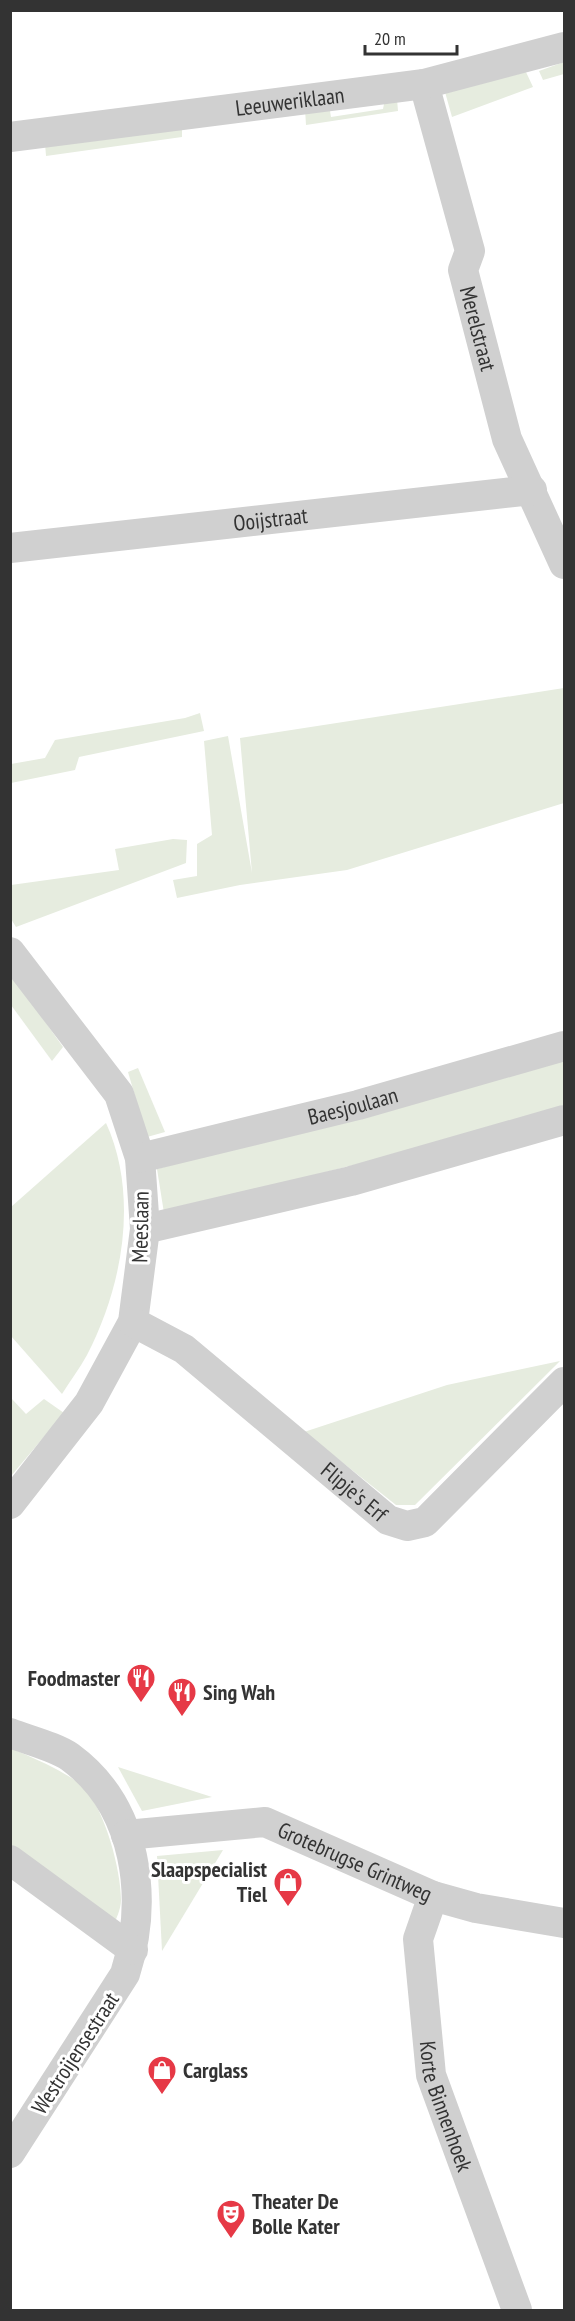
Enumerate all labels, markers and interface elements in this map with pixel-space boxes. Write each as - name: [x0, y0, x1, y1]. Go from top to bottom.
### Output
- scale bar: [365, 18, 456, 56]
- text: 20 m: [374, 27, 406, 50]
- street label: Leeuweriklaan: [234, 80, 346, 122]
- street label: Merelstraat: [454, 283, 503, 374]
- street label: Ooijstraat: [232, 501, 309, 537]
- street label: Baesjoulaan: [305, 1080, 401, 1131]
- street label: Meeslaan: [125, 1191, 155, 1263]
- street label: Flipje's Erf: [315, 1456, 394, 1529]
- restaurant icon: Foodmaster: [125, 1662, 157, 1704]
- place label: Foodmaster: [28, 1664, 121, 1692]
- restaurant icon: Sing Wah: [166, 1676, 198, 1718]
- place label: Sing Wah: [203, 1678, 275, 1706]
- street label: Grotebrugse Grintweg: [274, 1815, 437, 1908]
- place label: Slaapspecialist Tiel: [151, 1855, 268, 1908]
- shop icon: Slaapspecialist Tiel: [272, 1866, 304, 1908]
- street label: Westroijensestraat: [25, 1987, 125, 2119]
- street label: Korte Binnenhoek: [414, 2040, 479, 2176]
- shop icon: Carglass: [146, 2054, 178, 2096]
- place label: Carglass: [183, 2056, 248, 2084]
- place label: Theater De Bolle Kater: [252, 2187, 340, 2240]
- theatre icon: Theater De Bolle Kater: [215, 2198, 247, 2240]

